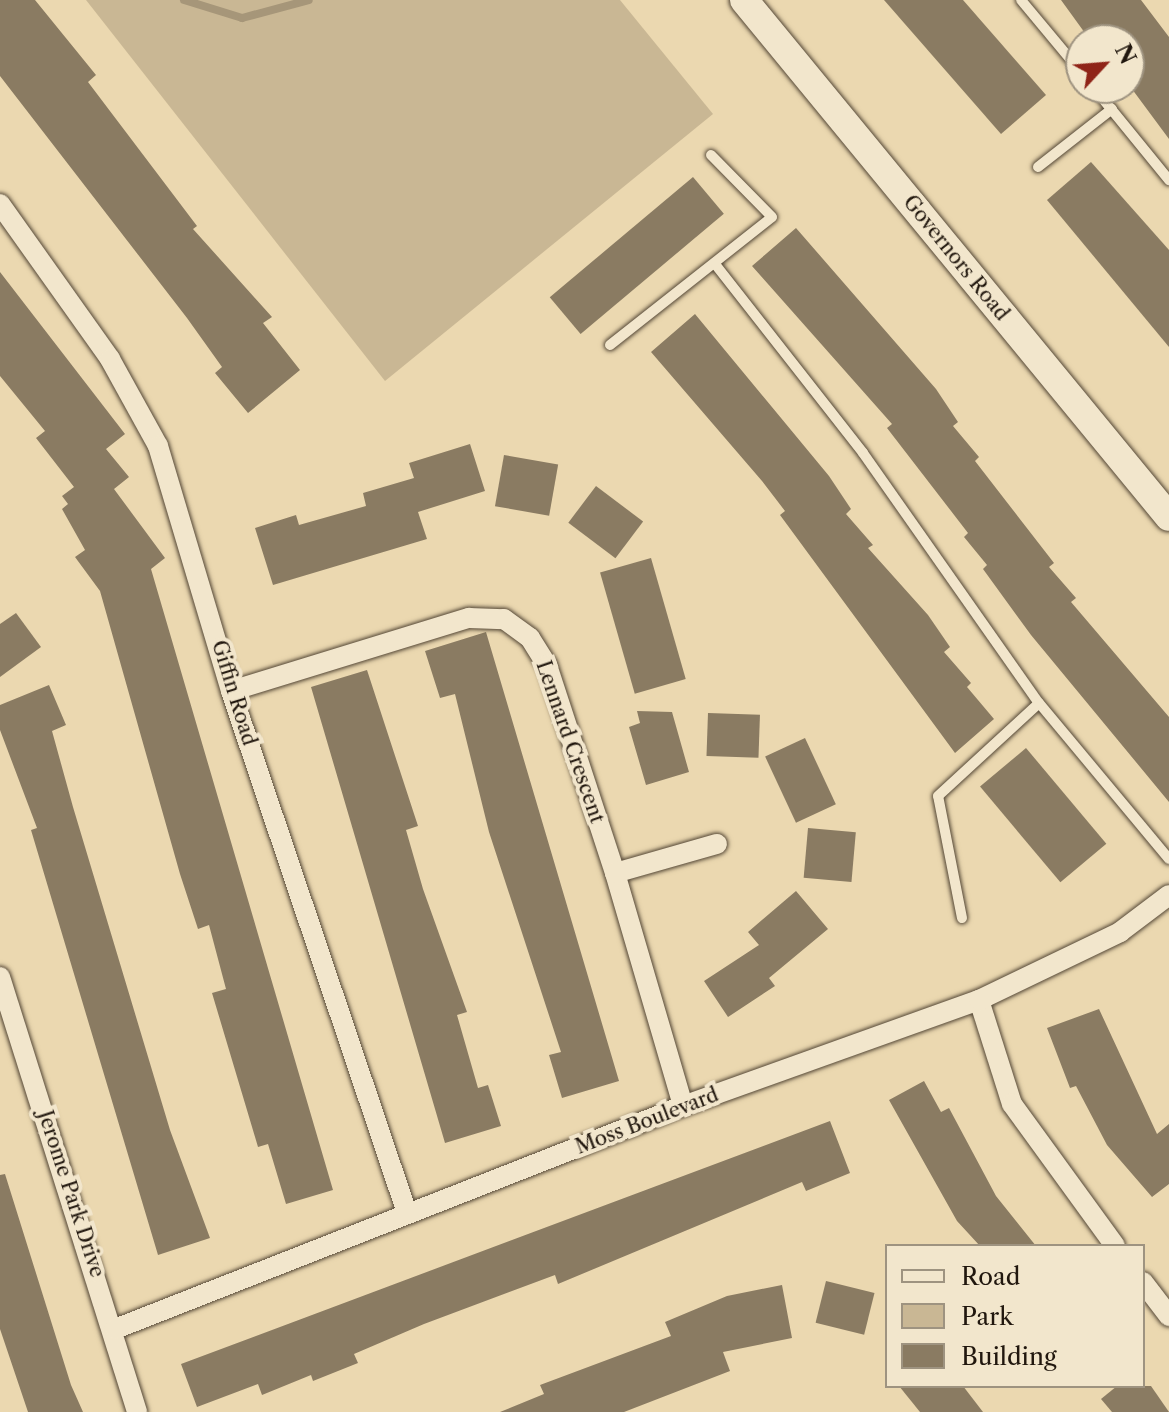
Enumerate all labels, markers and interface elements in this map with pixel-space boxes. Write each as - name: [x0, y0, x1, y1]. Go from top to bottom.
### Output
- north arrow: [1065, 24, 1145, 104]
- text: N: [1109, 40, 1142, 69]
- street label: Governors Road: [898, 190, 1014, 326]
- street label: Giffin Road: [207, 637, 261, 749]
- street label: Lennard Crescent: [531, 658, 609, 826]
- street label: Moss Boulevard: [572, 1083, 722, 1159]
- street label: Jerome Park Drive: [33, 1107, 109, 1281]
- legend: [885, 1244, 1145, 1388]
- text: Road: [961, 1262, 1020, 1291]
- text: Park: [961, 1302, 1013, 1331]
- text: Building: [961, 1342, 1057, 1371]

